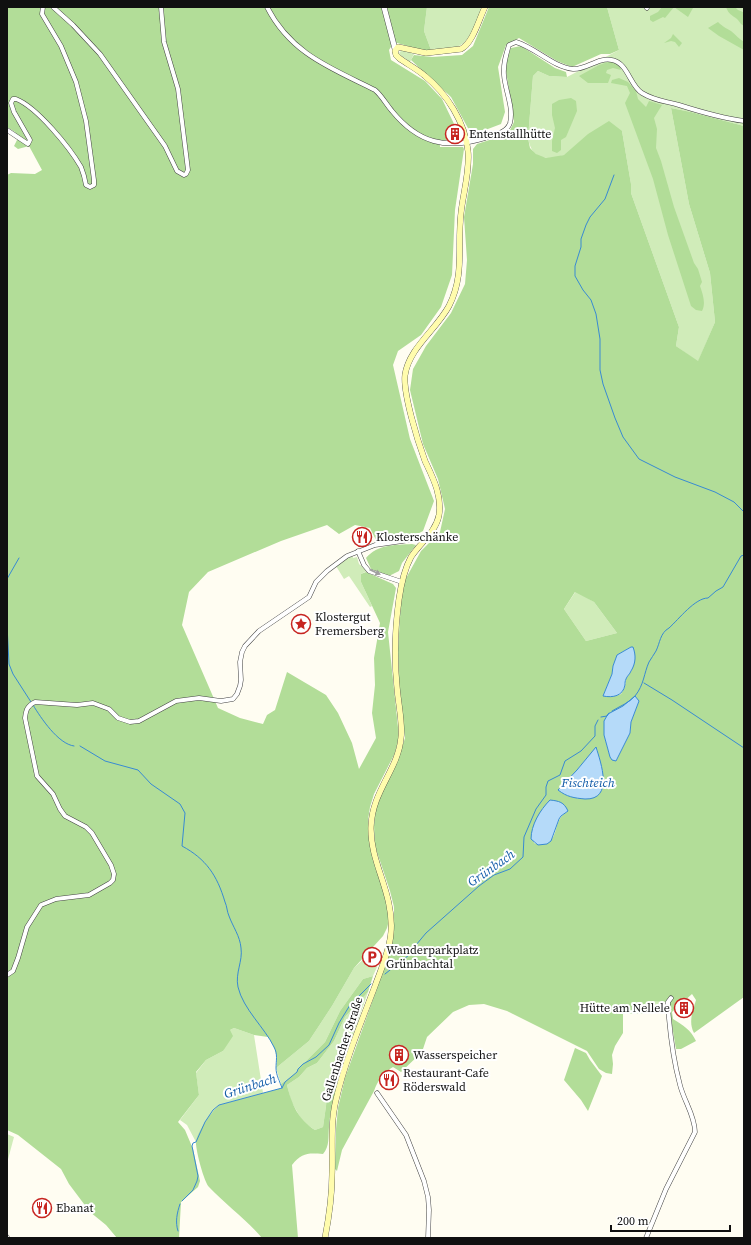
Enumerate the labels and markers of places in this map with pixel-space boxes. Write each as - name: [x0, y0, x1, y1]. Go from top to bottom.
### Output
- building icon: Entenstallhütte: [444, 123, 466, 145]
- place label: Entenstallhütte: [469, 126, 551, 142]
- restaurant icon: Klosterschänke: [351, 526, 373, 548]
- place label: Klosterschänke: [376, 529, 458, 545]
- place label: Klostergut Fremersberg: [315, 609, 384, 639]
- place icon: Klostergut Fremersberg: [290, 613, 312, 635]
- place label: Wanderparkplatz Grünbachtal: [386, 942, 479, 972]
- parking icon: Wanderparkplatz Grünbachtal: [361, 946, 383, 968]
- building icon: Hütte am Nellele: [673, 997, 695, 1019]
- place label: Hütte am Nellele: [580, 1000, 670, 1016]
- building icon: Wasserspeicher: [388, 1044, 410, 1066]
- place label: Wasserspeicher: [413, 1047, 497, 1063]
- place label: Restaurant-Cafe Röderswald: [403, 1065, 489, 1095]
- restaurant icon: Restaurant-Cafe Röderswald: [378, 1069, 400, 1091]
- restaurant icon: Ebanat: [31, 1197, 53, 1219]
- place label: Ebanat: [56, 1200, 94, 1216]

